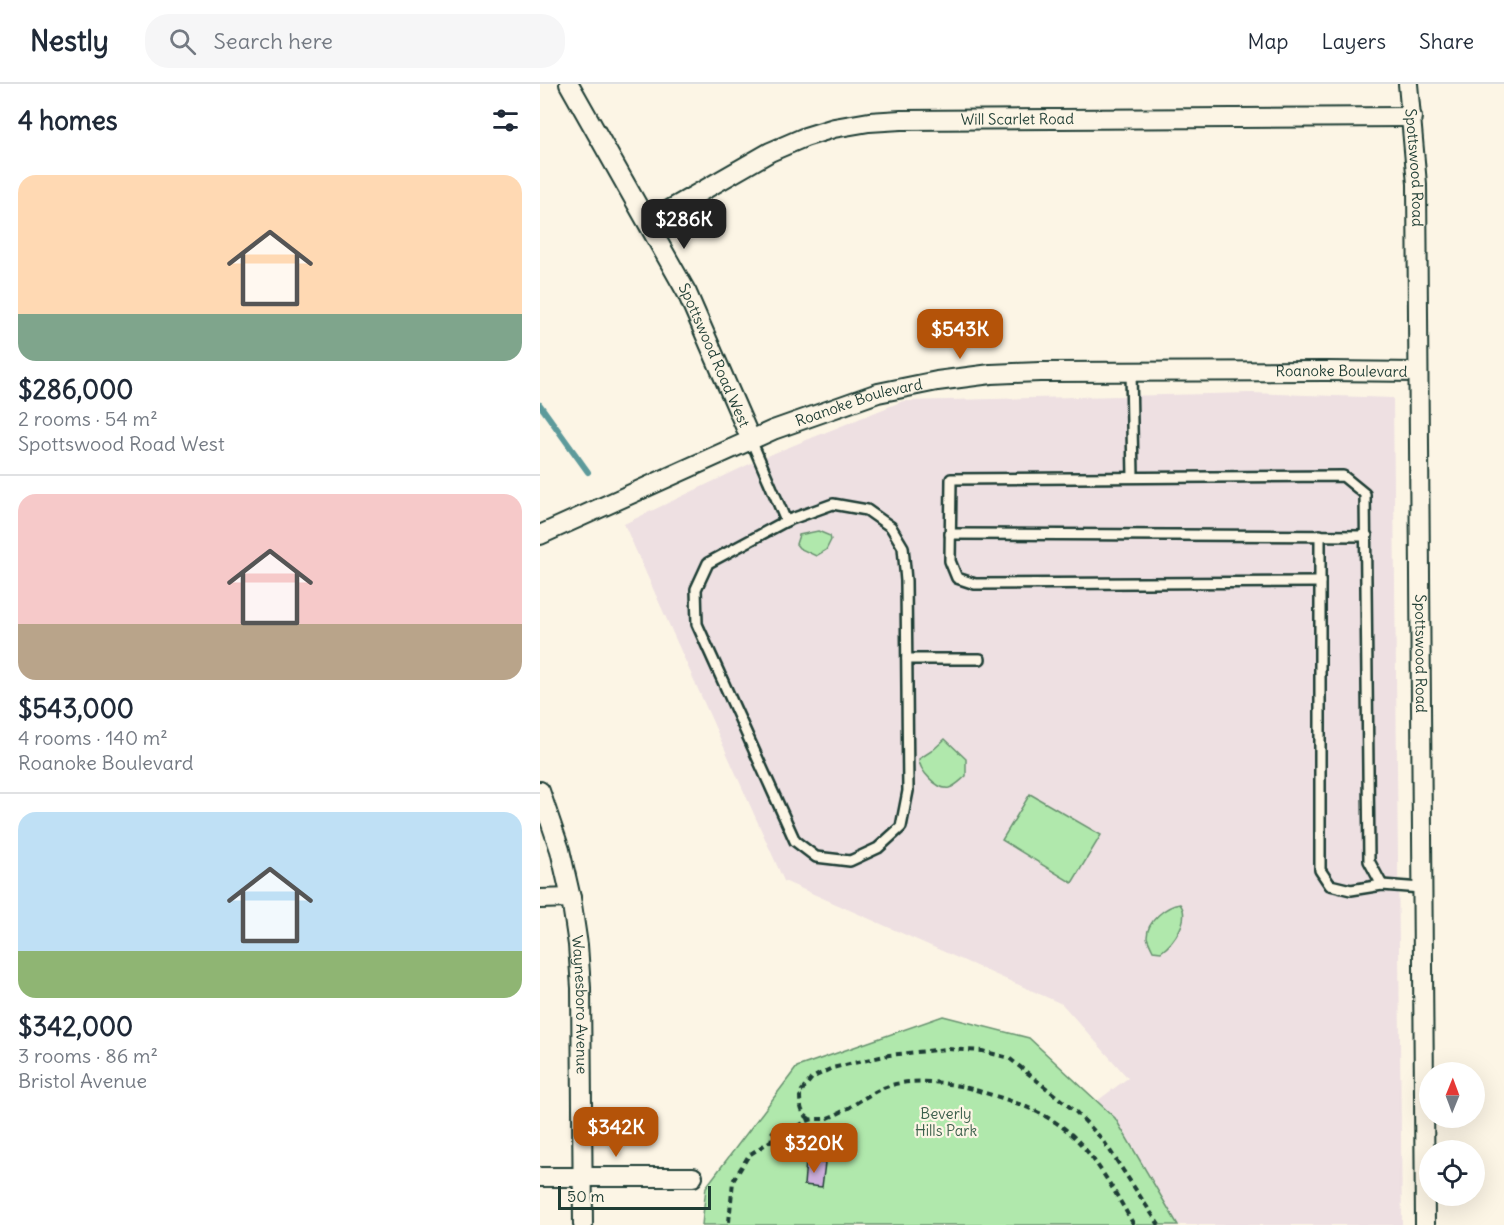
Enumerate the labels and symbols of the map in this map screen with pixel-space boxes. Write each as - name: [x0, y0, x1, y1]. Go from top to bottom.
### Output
- street label: Spottswood Road: [1401, 108, 1427, 227]
- street label: Will Scarlet Road: [961, 109, 1074, 129]
- pin: $286K: [642, 199, 726, 250]
- street label: Spottswood Road West: [674, 280, 754, 430]
- pin: $543K: [918, 309, 1002, 360]
- street label: Roanoke Boulevard: [1275, 361, 1408, 381]
- street label: Roanoke Boulevard: [793, 374, 924, 430]
- street label: Spottswood Road: [1411, 594, 1431, 713]
- street label: Waynesboro Avenue: [568, 934, 592, 1074]
- north arrow: [1419, 1062, 1485, 1128]
- park label: Beverly Hills Park: [915, 1104, 977, 1140]
- pin: $342K: [574, 1107, 658, 1158]
- pin: $320K: [772, 1123, 856, 1174]
- scale bar: [558, 1183, 711, 1210]

